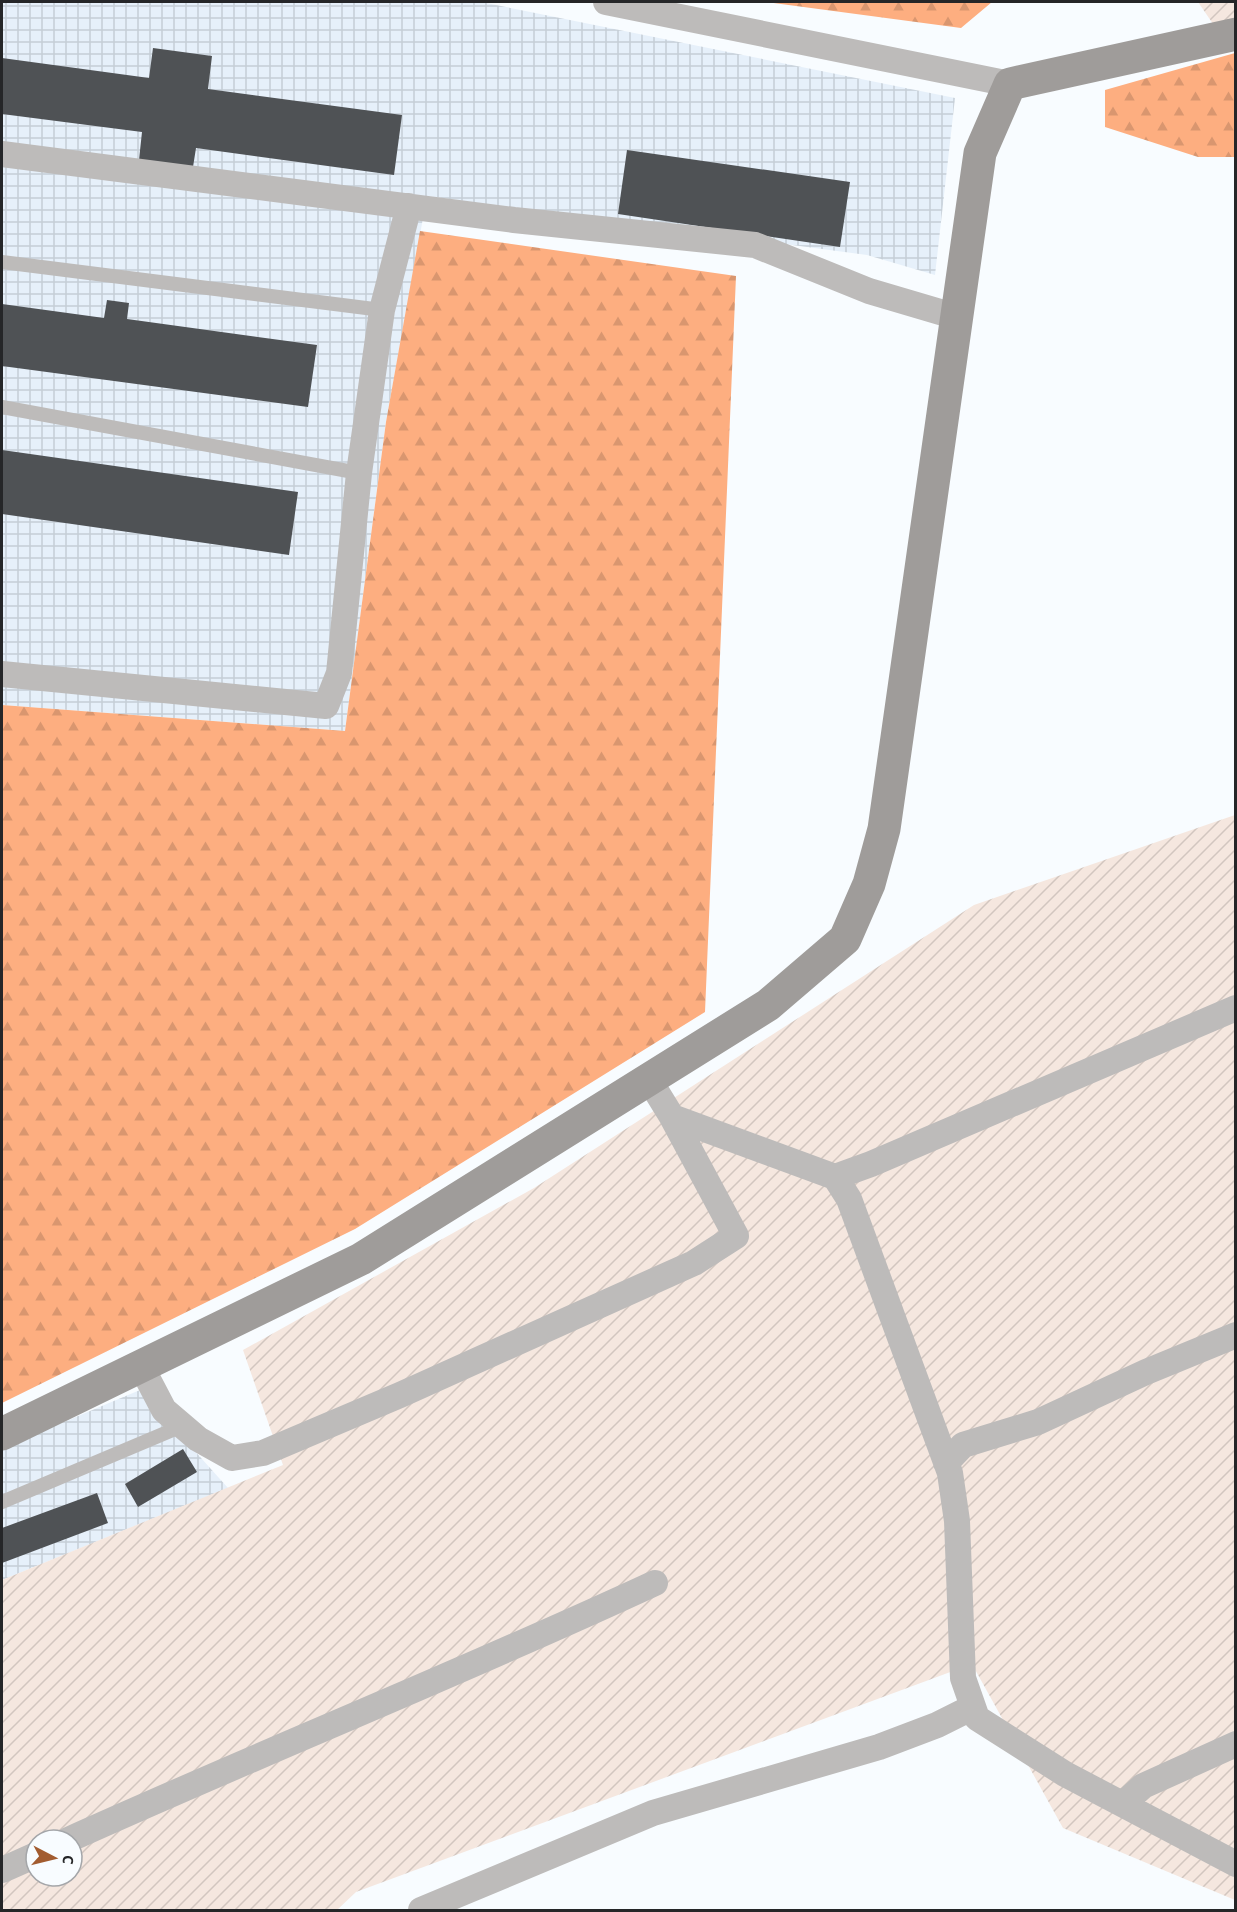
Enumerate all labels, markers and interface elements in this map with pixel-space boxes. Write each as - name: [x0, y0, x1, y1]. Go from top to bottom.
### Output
- north arrow: [24, 1828, 84, 1888]
- text: С: [59, 1854, 76, 1865]

